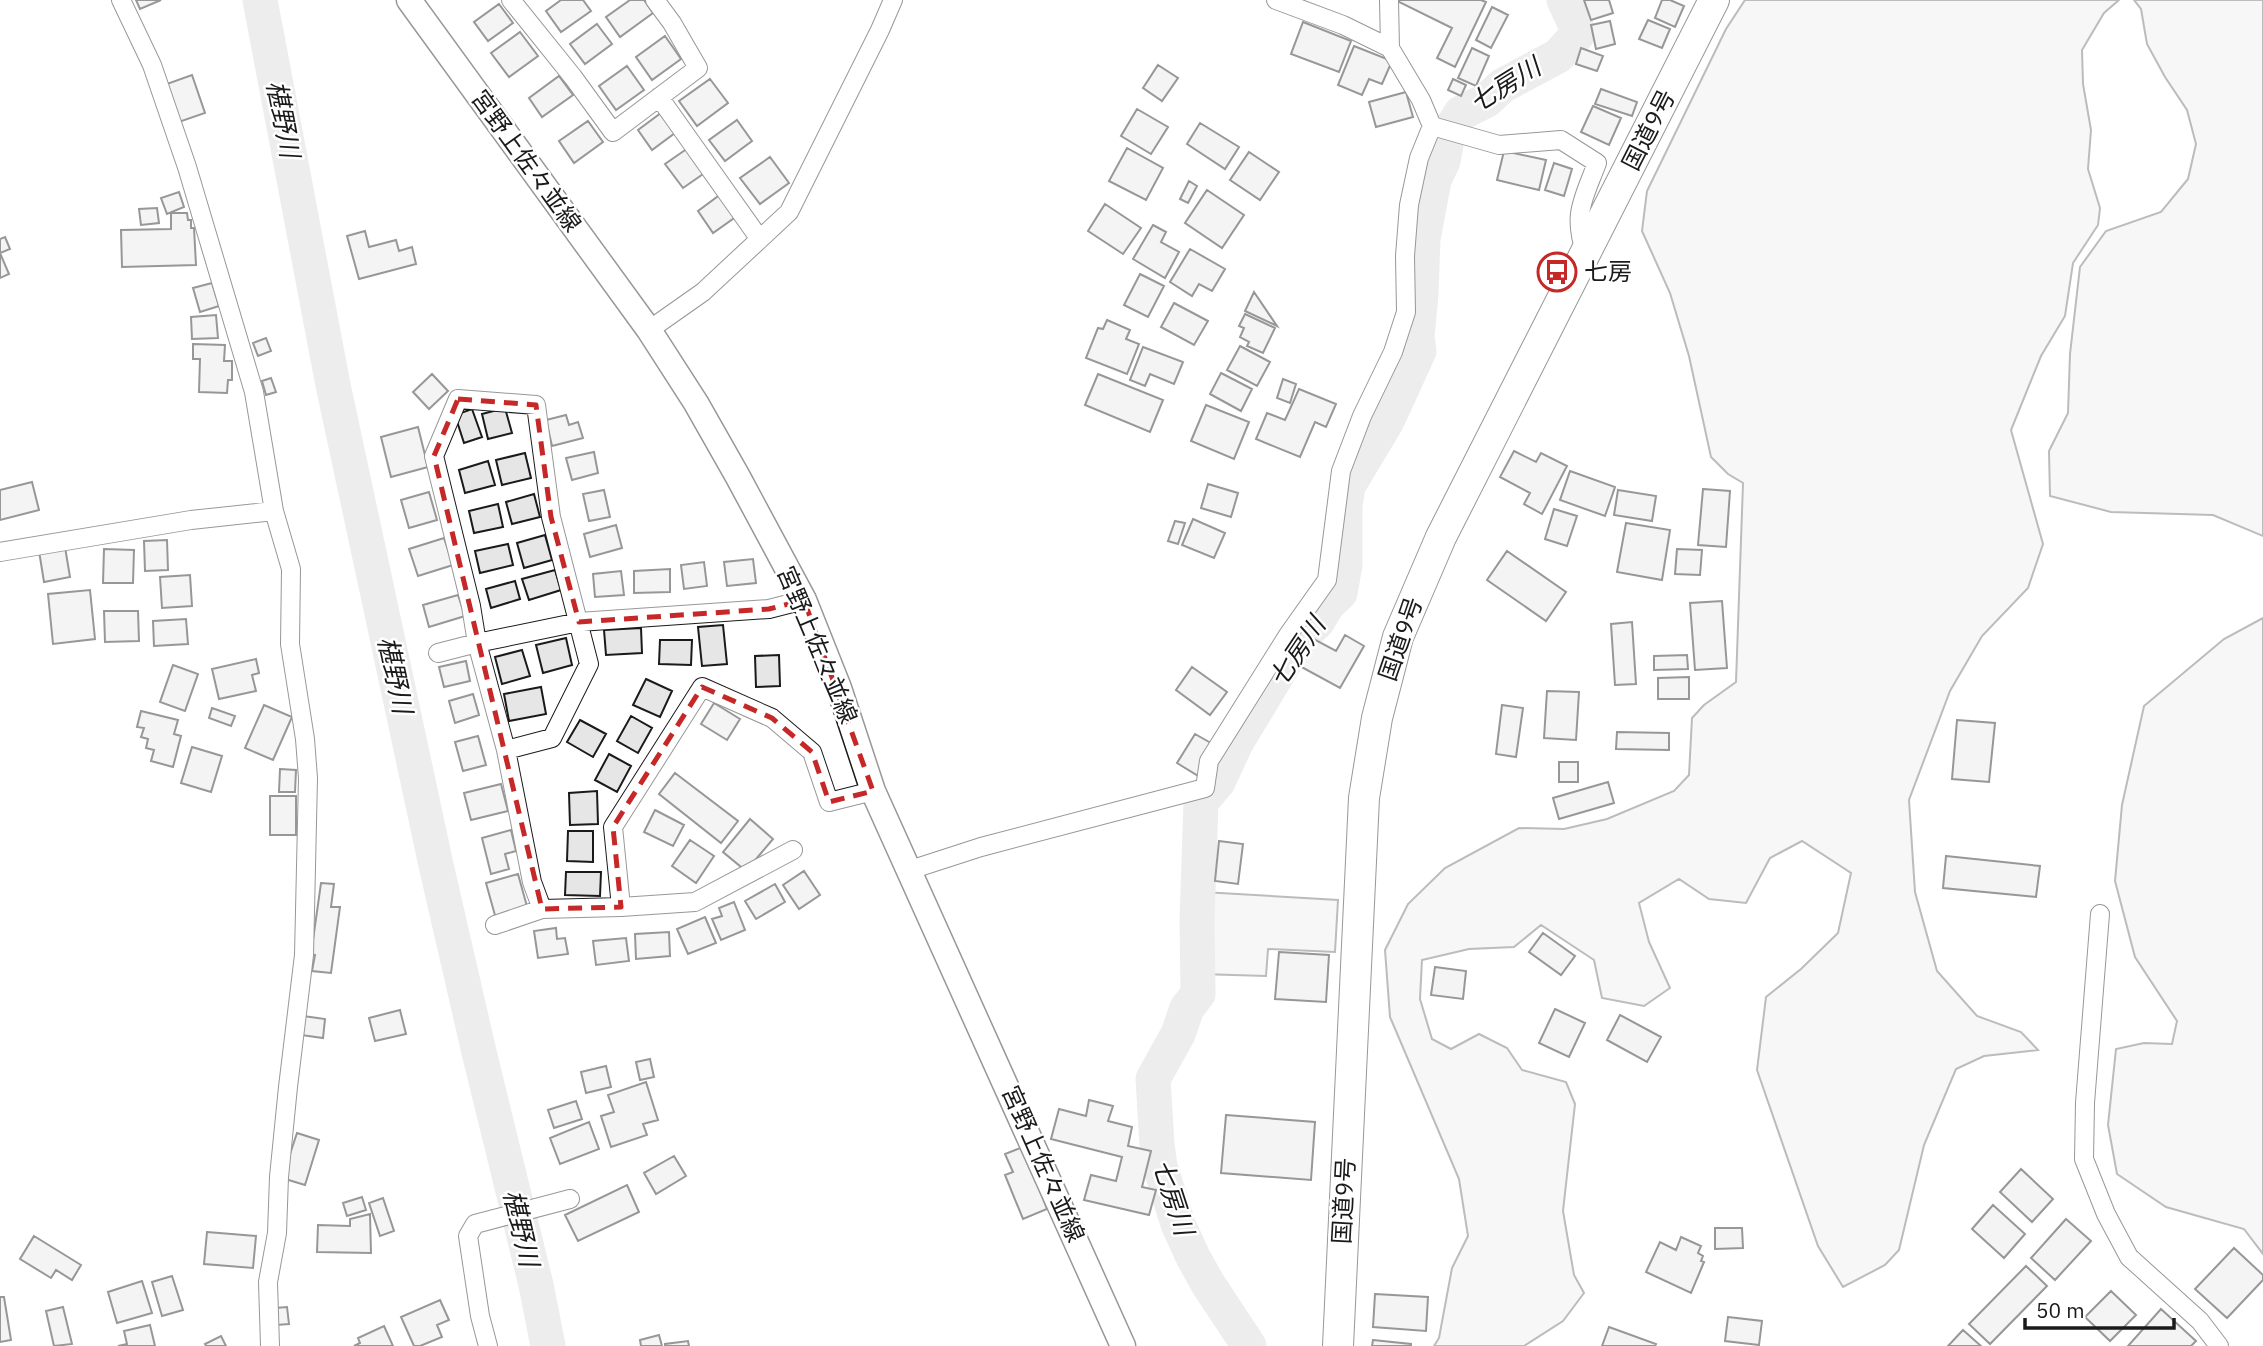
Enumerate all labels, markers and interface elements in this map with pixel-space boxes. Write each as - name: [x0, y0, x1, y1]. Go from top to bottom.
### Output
- water label: 七房川: [1462, 47, 1549, 119]
- water label: 椹野川: [260, 77, 309, 163]
- street label: 宮野上佐々並線: [464, 83, 589, 238]
- street label: 国道9号: [1614, 84, 1682, 175]
- bus stop icon: 七房: [1536, 251, 1578, 293]
- place label: 七房: [1584, 255, 1632, 287]
- street label: 宮野上佐々並線: [770, 561, 865, 728]
- street label: 国道9号: [1371, 593, 1429, 685]
- water label: 七房川: [1260, 607, 1334, 693]
- water label: 椹野川: [371, 633, 421, 719]
- street label: 宮野上佐々並線: [995, 1080, 1093, 1247]
- water label: 七房川: [1146, 1154, 1203, 1242]
- street label: 国道9号: [1325, 1157, 1361, 1245]
- water label: 椹野川: [497, 1186, 548, 1273]
- scale bar: [2025, 1286, 2174, 1330]
- text: 50 m: [2036, 1296, 2085, 1324]

